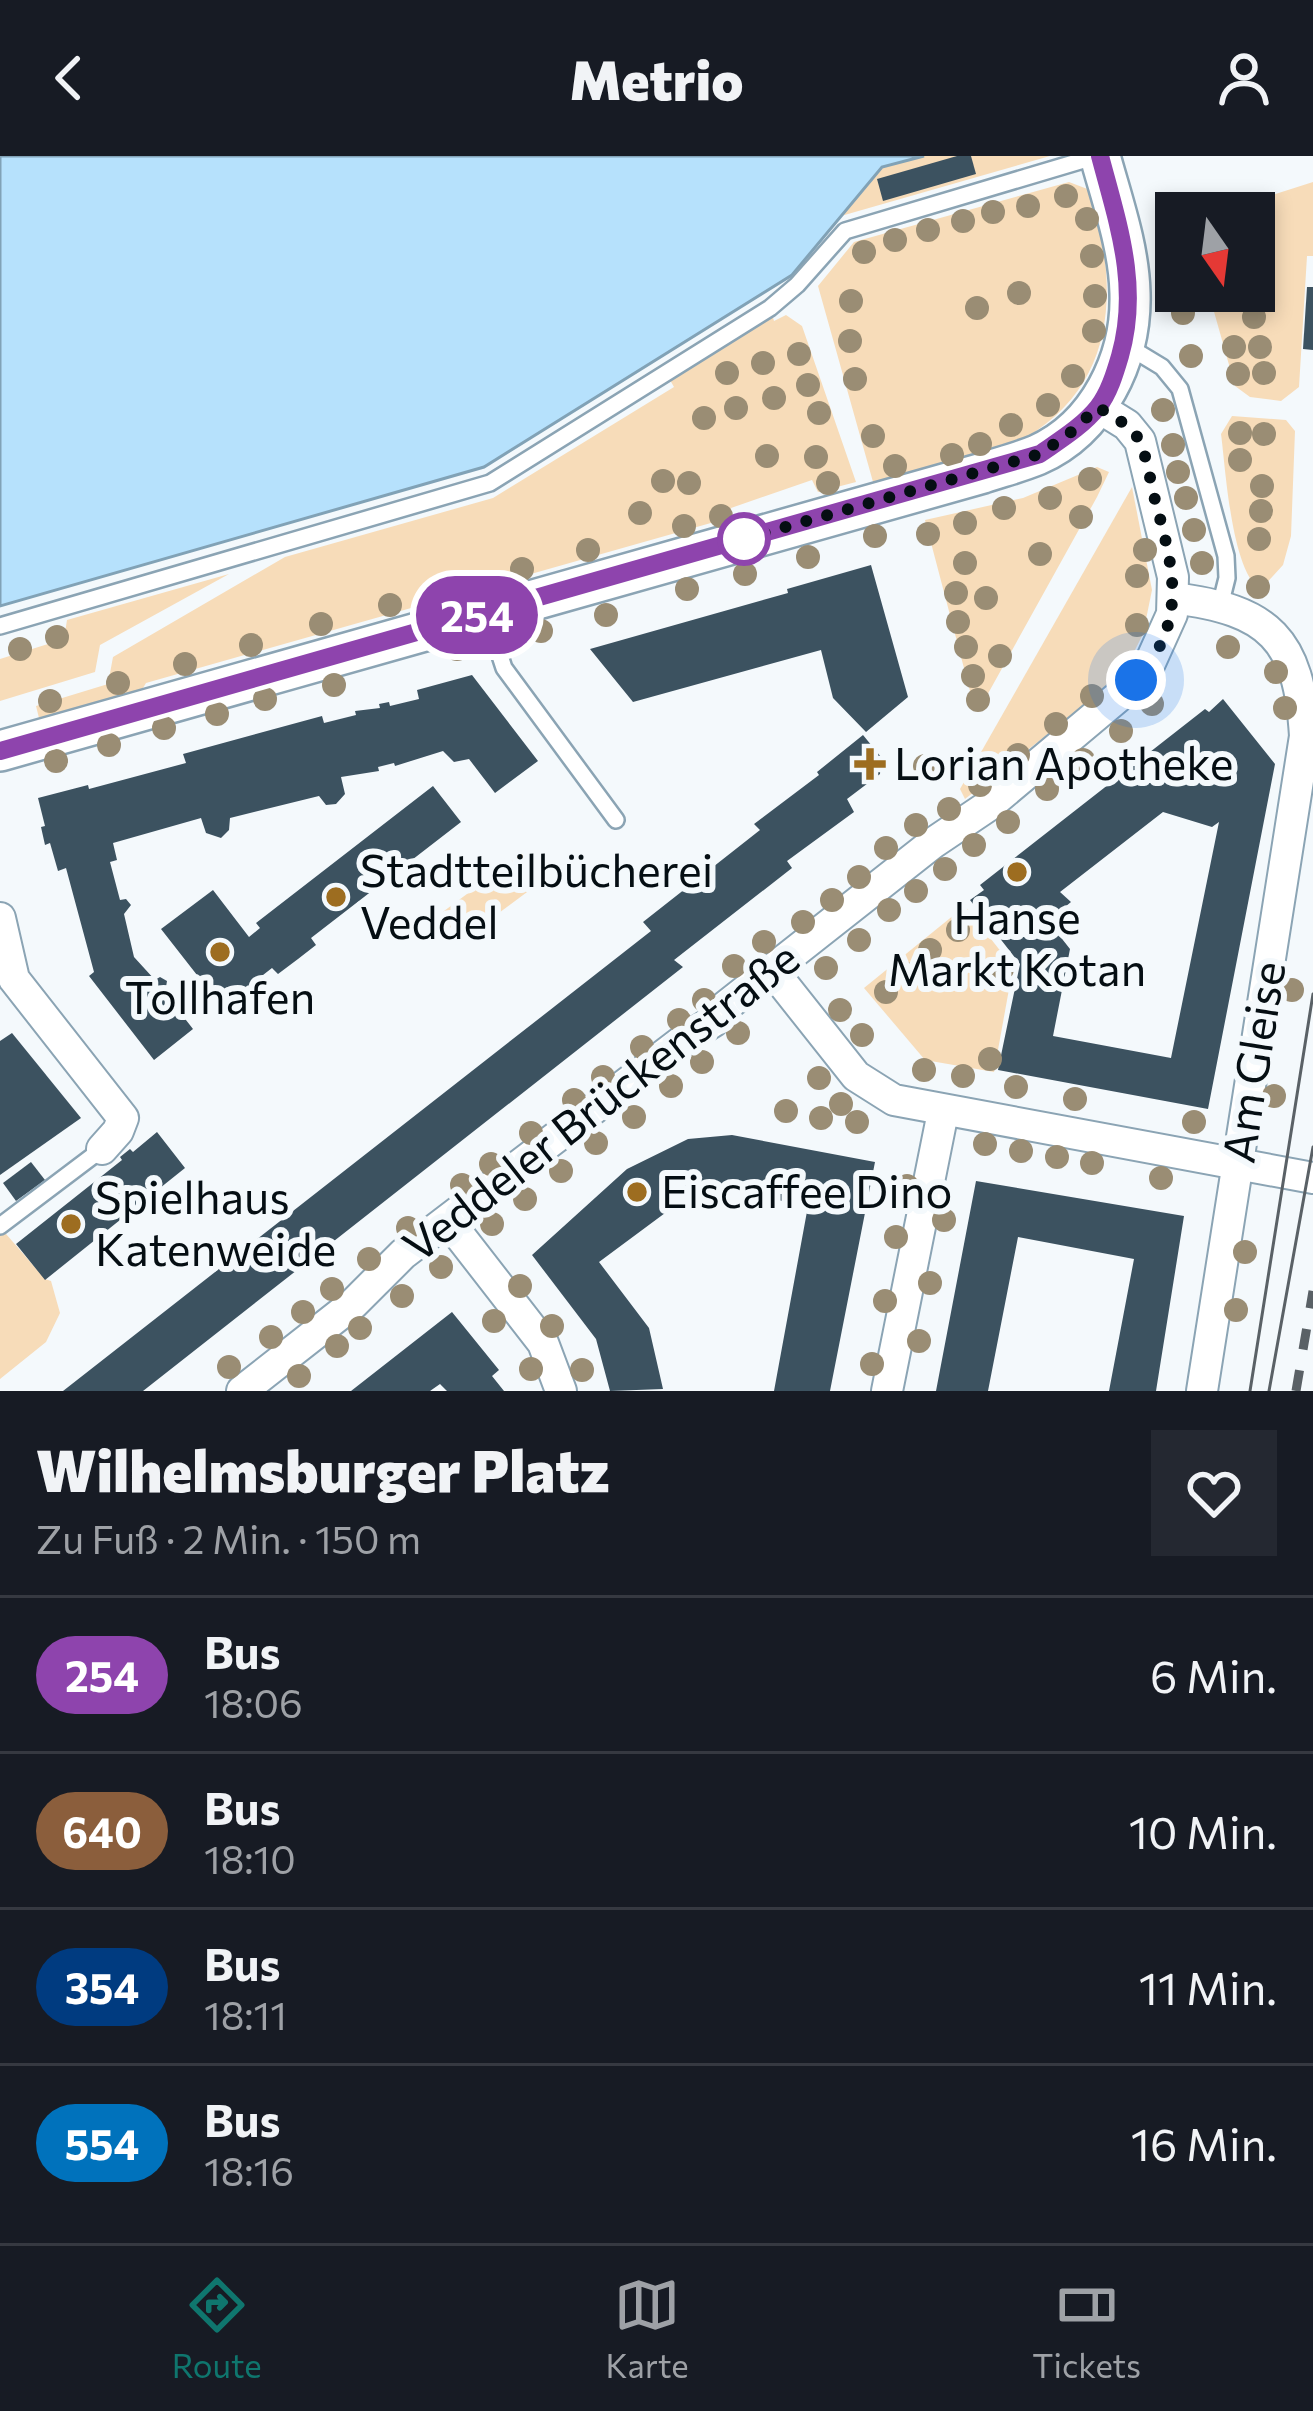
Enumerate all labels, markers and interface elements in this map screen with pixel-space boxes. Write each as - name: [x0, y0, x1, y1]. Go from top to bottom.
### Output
- icon: back: [36, 45, 102, 111]
- text: Metrio: [570, 45, 743, 111]
- icon: person: [1211, 45, 1277, 111]
- north arrow: [1155, 192, 1275, 312]
- map controls: [1155, 192, 1275, 312]
- unlabelled marker: [719, 514, 769, 564]
- line badge: 254: [408, 576, 546, 654]
- text: 254: [440, 589, 514, 641]
- your location: [1106, 650, 1166, 710]
- place label: Lorian Apotheke: [894, 734, 1233, 789]
- marker: Lorian Apotheke: [857, 751, 883, 777]
- place label: Stadtteilbücherei Veddel: [360, 841, 713, 948]
- marker: Hanse Markt Kotan: [1004, 859, 1030, 885]
- marker: Stadtteilbücherei Veddel: [323, 884, 349, 910]
- place label: Hanse Markt Kotan: [888, 888, 1146, 995]
- street label: Veddeler Brückenstraße: [391, 928, 808, 1272]
- marker: Tollhafen: [207, 939, 233, 965]
- street label: Am Gleise: [1209, 957, 1295, 1166]
- place label: Tollhafen: [125, 968, 315, 1023]
- place label: Eiscaffee Dino: [661, 1162, 952, 1217]
- place label: Spielhaus Katenweide: [95, 1168, 336, 1275]
- marker: Eiscaffee Dino: [624, 1179, 650, 1205]
- marker: Spielhaus Katenweide: [58, 1211, 84, 1237]
- button: heart: [1151, 1430, 1277, 1556]
- text: Wilhelmsburger Platz: [36, 1434, 610, 1504]
- text: Zu Fuß · 2 Min. · 150 m: [36, 1514, 421, 1562]
- text: Bus: [204, 1623, 280, 1678]
- text: 6 Min.: [1150, 1647, 1277, 1702]
- text: 254: [65, 1649, 139, 1701]
- text: 18:06: [204, 1678, 303, 1726]
- text: Bus: [204, 1779, 280, 1834]
- text: 10 Min.: [1129, 1803, 1277, 1858]
- text: 640: [62, 1805, 142, 1857]
- text: 18:10: [204, 1834, 296, 1882]
- text: Bus: [204, 1935, 280, 1990]
- text: 11 Min.: [1139, 1959, 1277, 2014]
- text: 354: [65, 1961, 139, 2013]
- text: 18:11: [204, 1990, 287, 2038]
- text: Bus: [204, 2091, 280, 2146]
- text: 16 Min.: [1131, 2115, 1277, 2170]
- text: 554: [65, 2117, 139, 2169]
- text: 18:16: [204, 2146, 294, 2194]
- tab: Route: [172, 2272, 262, 2385]
- tab: Karte: [605, 2272, 689, 2385]
- tab: Tickets: [1032, 2272, 1141, 2385]

